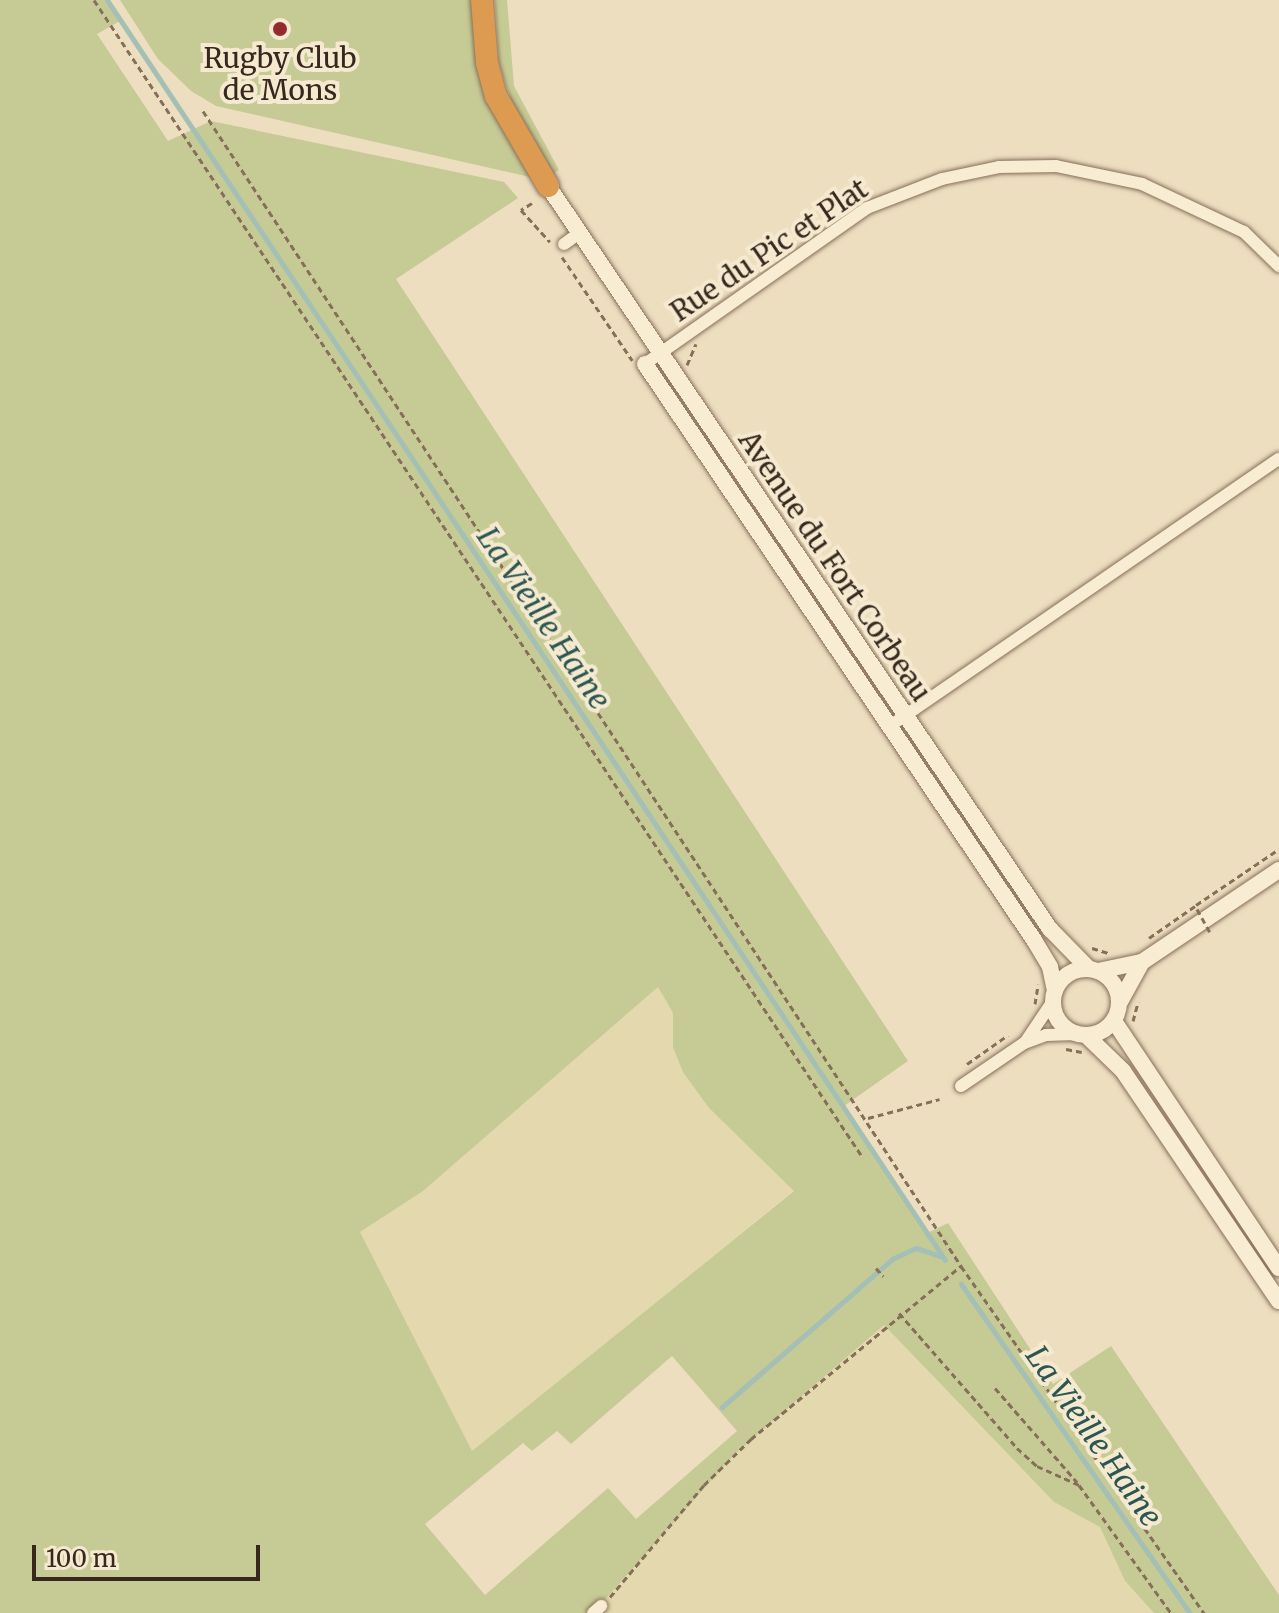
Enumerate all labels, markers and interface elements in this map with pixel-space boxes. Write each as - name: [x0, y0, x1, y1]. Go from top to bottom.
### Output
- marker: Rugby Club de Mons: [271, 20, 289, 38]
- place label: Rugby Club de Mons: [203, 41, 357, 107]
- street label: Rue du Pic et Plat: [664, 172, 874, 328]
- street label: Avenue du Fort Corbeau: [732, 424, 938, 708]
- water label: La Vieille Haine: [470, 520, 618, 716]
- water label: La Vieille Haine: [1018, 1339, 1170, 1533]
- scale bar: [36, 1529, 264, 1579]
- text: 100 m: [46, 1543, 116, 1574]

